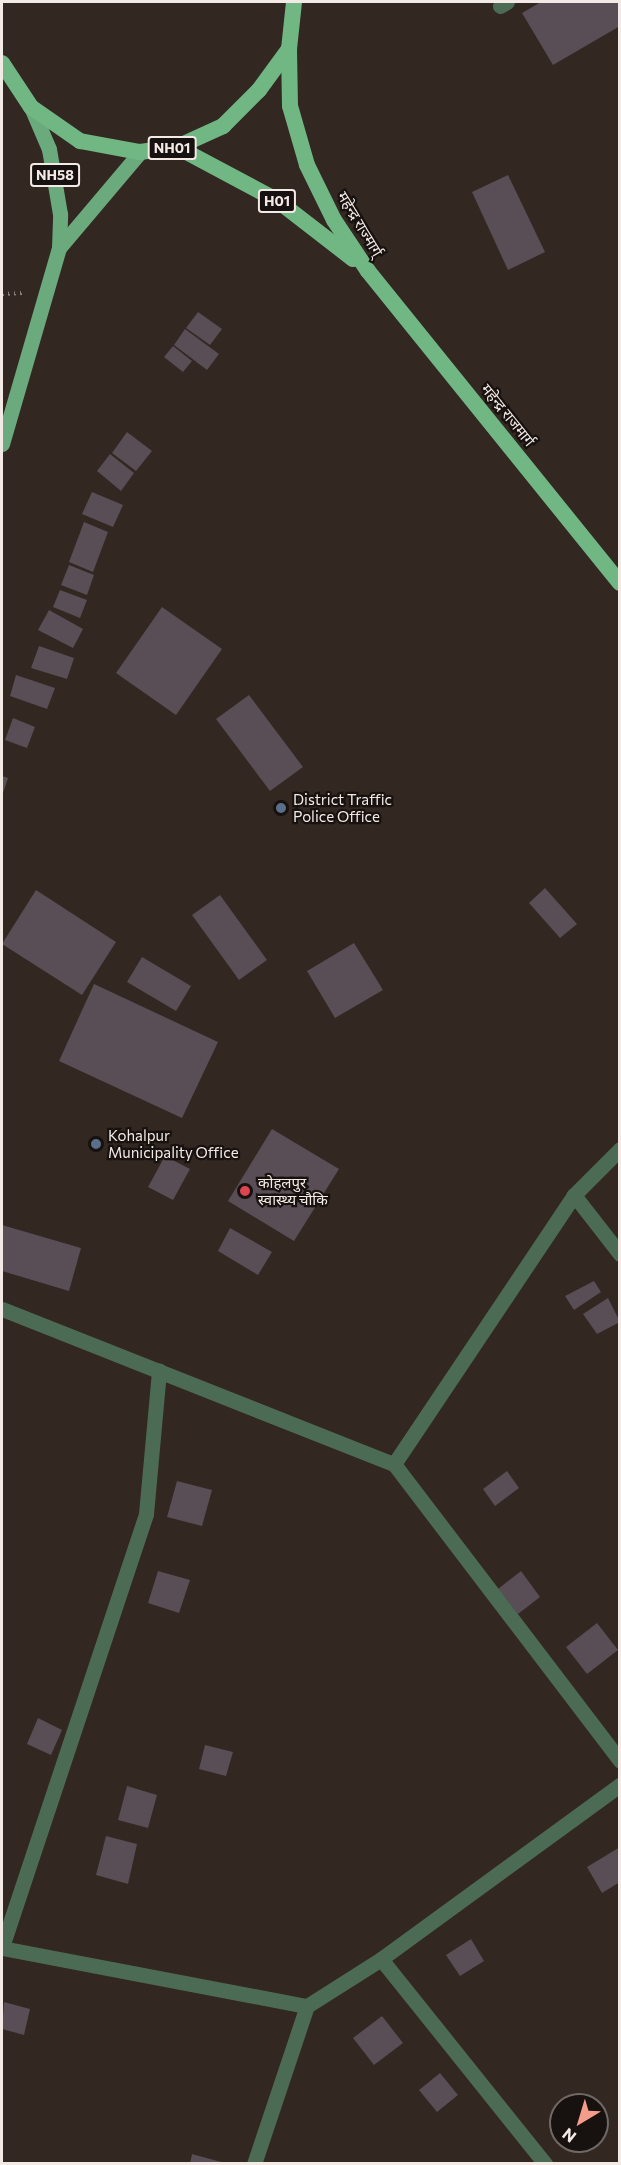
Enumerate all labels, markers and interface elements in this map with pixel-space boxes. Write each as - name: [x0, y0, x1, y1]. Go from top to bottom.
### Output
- road number: NH01: [146, 137, 198, 159]
- road number: NH58: [29, 164, 80, 186]
- street label: महेन्द्र राज्मार्ग्: [334, 188, 386, 260]
- road number: H01: [258, 190, 296, 212]
- street label: महेन्द्र राजमार्ग: [477, 380, 539, 450]
- place label: District Traffic Police Office: [293, 790, 392, 825]
- marker: District Traffic Police Office: [274, 801, 288, 815]
- place label: Kohalpur Municipality Office: [108, 1126, 239, 1161]
- marker: Kohalpur Municipality Office: [89, 1137, 103, 1151]
- place label: कोहलपुर स्वास्थ्य चौकि: [258, 1173, 328, 1208]
- marker: कोहलपुर स्वास्थ्य चौकि: [236, 1182, 254, 1200]
- north arrow: [549, 2093, 609, 2153]
- text: N: [558, 2125, 579, 2147]

